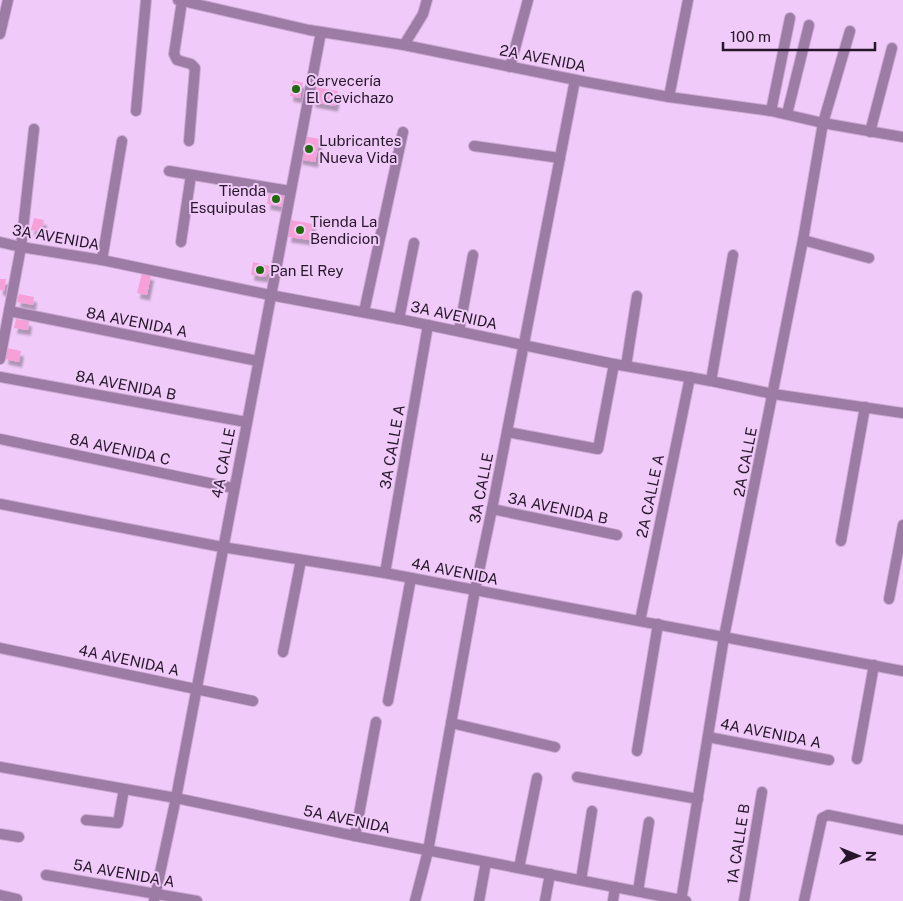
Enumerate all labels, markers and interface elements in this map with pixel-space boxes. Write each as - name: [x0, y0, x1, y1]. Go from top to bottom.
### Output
- scale bar: [723, 20, 876, 52]
- text: 100 m: [730, 28, 771, 45]
- street label: 2A AVENIDA: [498, 41, 588, 75]
- place label: Cervecería El Cevichazo: [306, 72, 394, 106]
- marker: Cervecería El Cevichazo: [290, 83, 302, 95]
- place label: Lubricantes Nueva Vida: [319, 132, 401, 166]
- marker: Lubricantes Nueva Vida: [303, 143, 315, 155]
- place label: Tienda Esquipulas: [190, 182, 266, 216]
- marker: Tienda Esquipulas: [270, 193, 282, 205]
- place label: Tienda La Bendicion: [310, 213, 379, 247]
- street label: 3A AVENIDA: [11, 221, 101, 253]
- marker: Tienda La Bendicion: [294, 224, 306, 236]
- place label: Pan El Rey: [270, 262, 344, 279]
- marker: Pan El Rey: [254, 264, 266, 276]
- street label: 3A AVENIDA: [409, 298, 499, 333]
- street label: 8A AVENIDA A: [85, 304, 189, 340]
- street label: 8A AVENIDA B: [74, 367, 178, 403]
- street label: 3A CALLE A: [376, 403, 408, 491]
- street label: 4A CALLE: [208, 426, 238, 500]
- street label: 2A CALLE: [730, 426, 760, 498]
- street label: 8A AVENIDA C: [68, 430, 172, 468]
- street label: 3A CALLE: [466, 451, 496, 525]
- street label: 2A CALLE A: [633, 452, 667, 539]
- street label: 3A AVENIDA B: [506, 489, 610, 527]
- street label: 4A AVENIDA: [410, 554, 500, 588]
- street label: 4A AVENIDA A: [77, 641, 181, 679]
- street label: 4A AVENIDA A: [719, 715, 823, 751]
- street label: 5A AVENIDA: [302, 801, 392, 837]
- street label: 1A CALLE B: [723, 802, 753, 886]
- north arrow: [833, 831, 883, 881]
- text: N: [863, 851, 879, 862]
- street label: 5A AVENIDA A: [72, 856, 176, 890]

